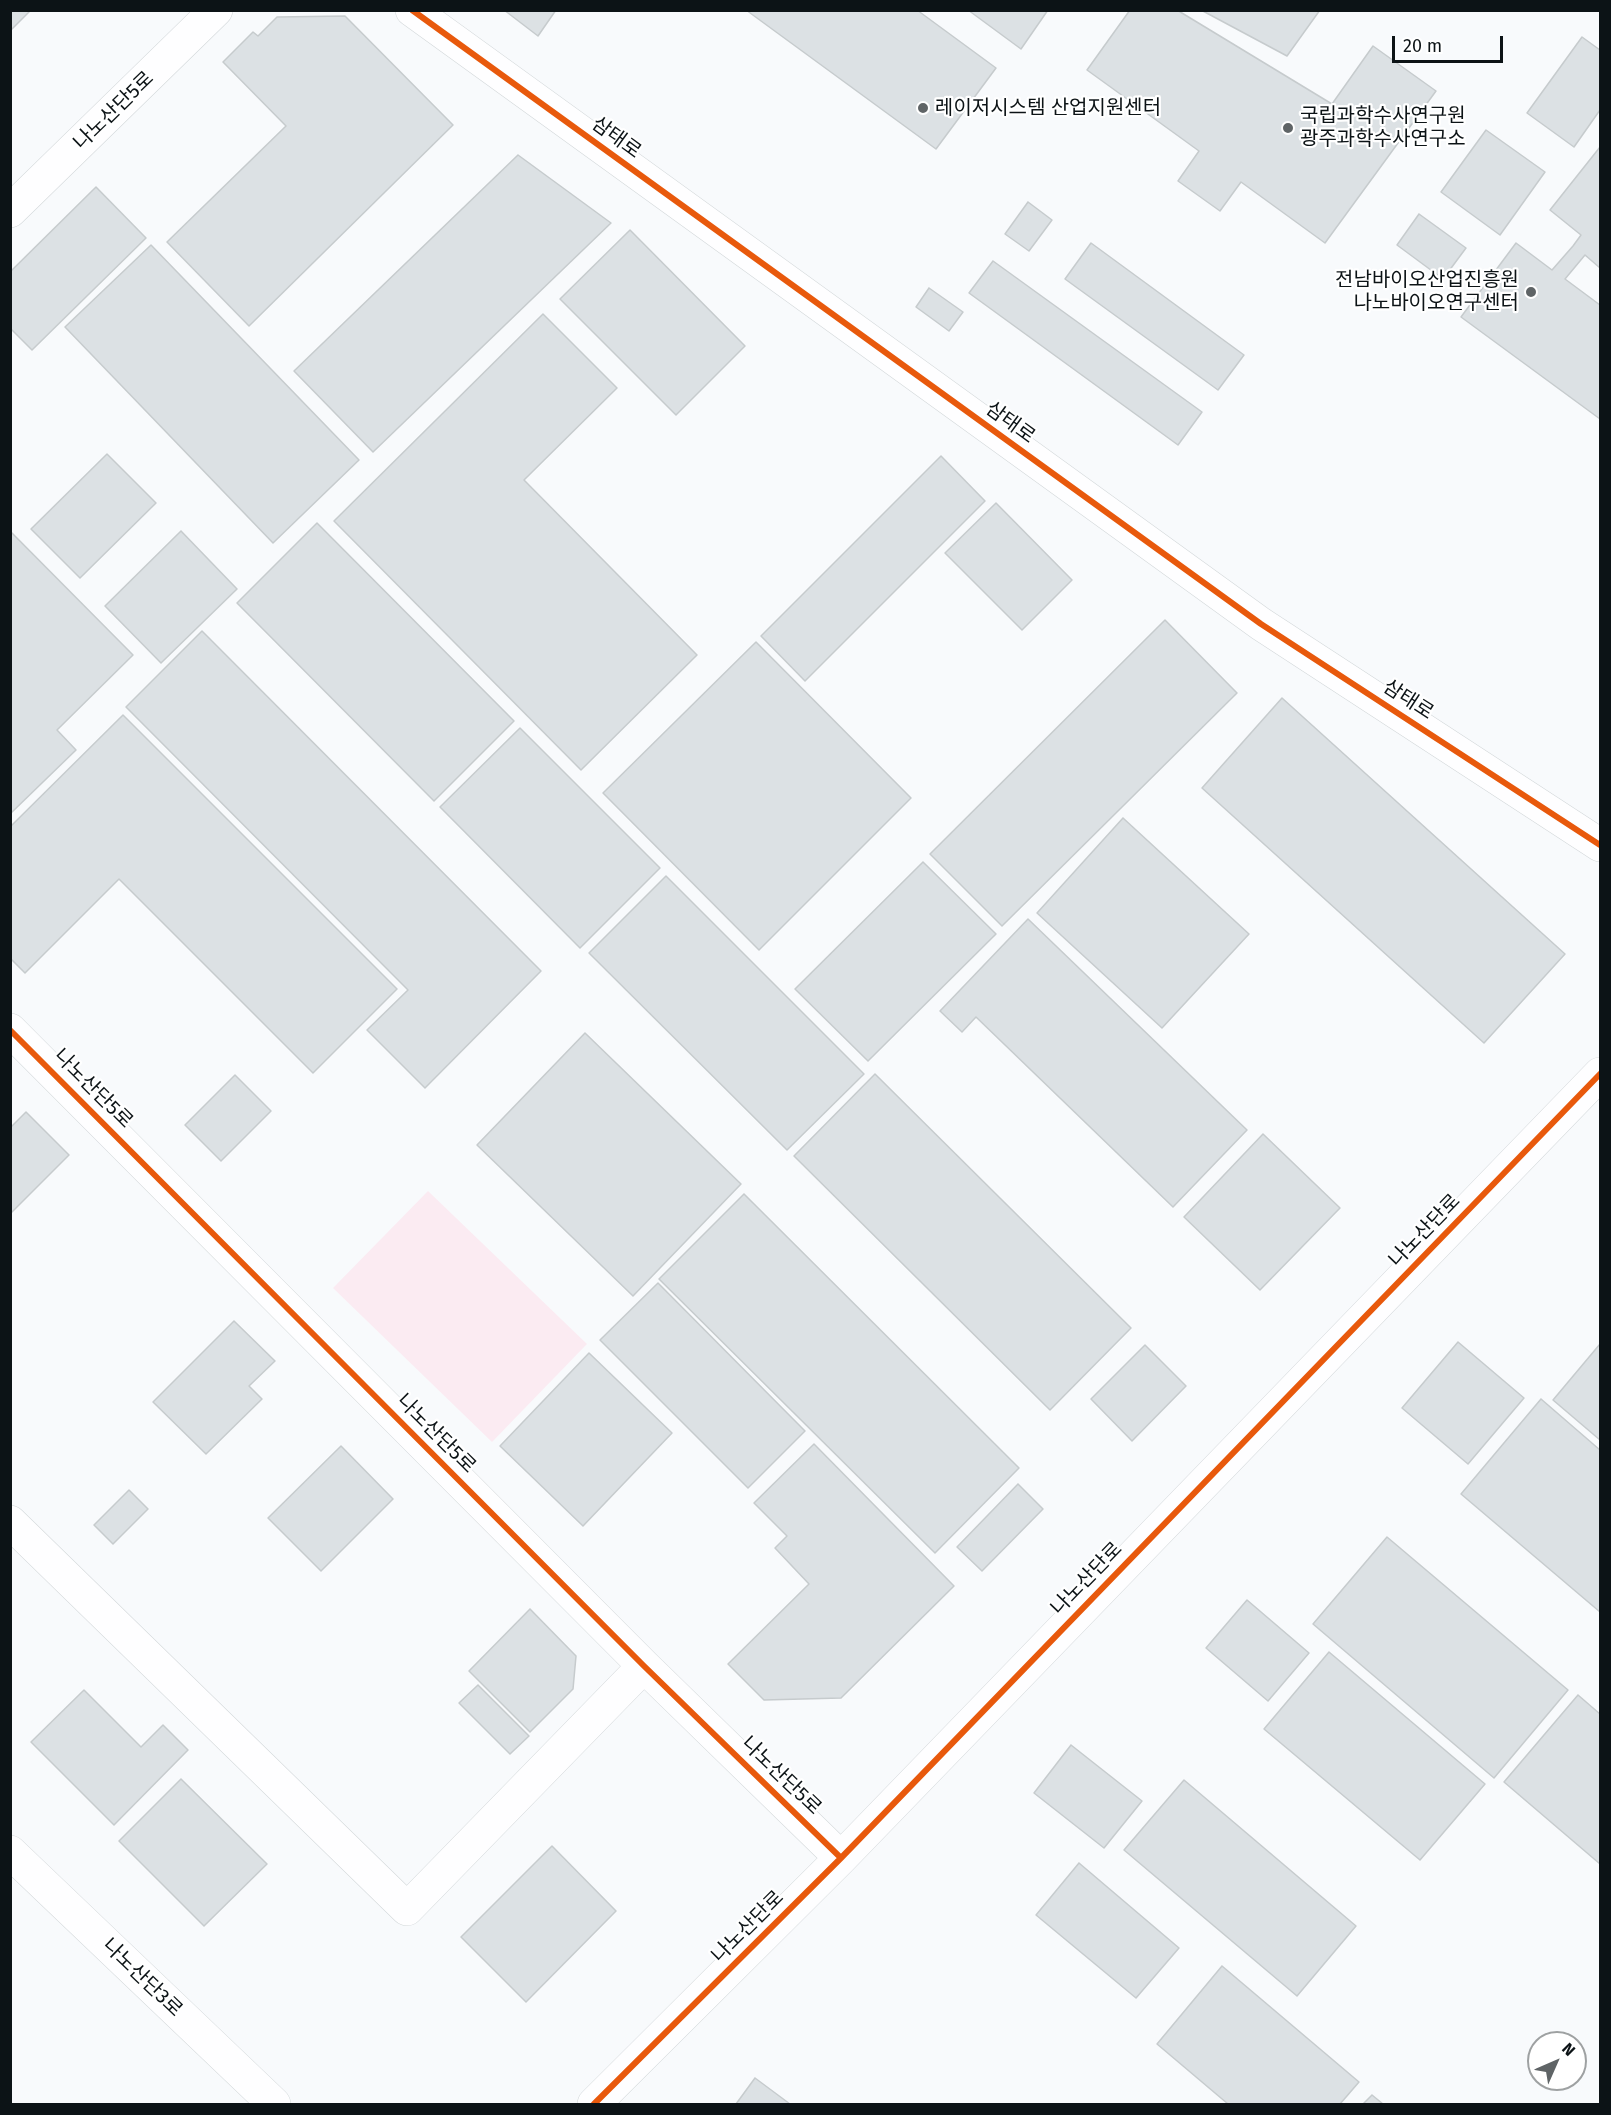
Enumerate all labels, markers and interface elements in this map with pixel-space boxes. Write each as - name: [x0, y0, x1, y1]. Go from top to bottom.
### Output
- scale bar: [1395, 24, 1506, 62]
- text: 20 m: [1403, 35, 1442, 57]
- street label: 나노산단5로: [69, 67, 159, 155]
- place label: 레이저시스템 산업지원센터: [935, 96, 1161, 120]
- marker: 레이저시스템 산업지원센터: [916, 101, 930, 115]
- place label: 국립과학수사연구원 광주과학수사연구소: [1300, 104, 1466, 151]
- street label: 삼태로: [587, 112, 645, 164]
- marker: 국립과학수사연구원 광주과학수사연구소: [1281, 121, 1295, 135]
- place label: 전남바이오산업진흥원 나노바이오연구센터: [1335, 268, 1519, 315]
- marker: 전남바이오산업진흥원 나노바이오연구센터: [1524, 285, 1538, 299]
- street label: 삼태로: [981, 397, 1039, 449]
- street label: 삼태로: [1378, 675, 1438, 725]
- street label: 나노산단5로: [48, 1044, 138, 1134]
- street label: 나노산단로: [1384, 1190, 1466, 1272]
- street label: 나노산단5로: [391, 1389, 481, 1479]
- street label: 나노산단로: [1046, 1538, 1128, 1620]
- street label: 나노산단5로: [736, 1732, 826, 1820]
- street label: 나노산단로: [707, 1886, 789, 1968]
- street label: 나노산단3로: [97, 1934, 187, 2022]
- north arrow: [1527, 2031, 1587, 2091]
- text: N: [1558, 2039, 1579, 2060]

